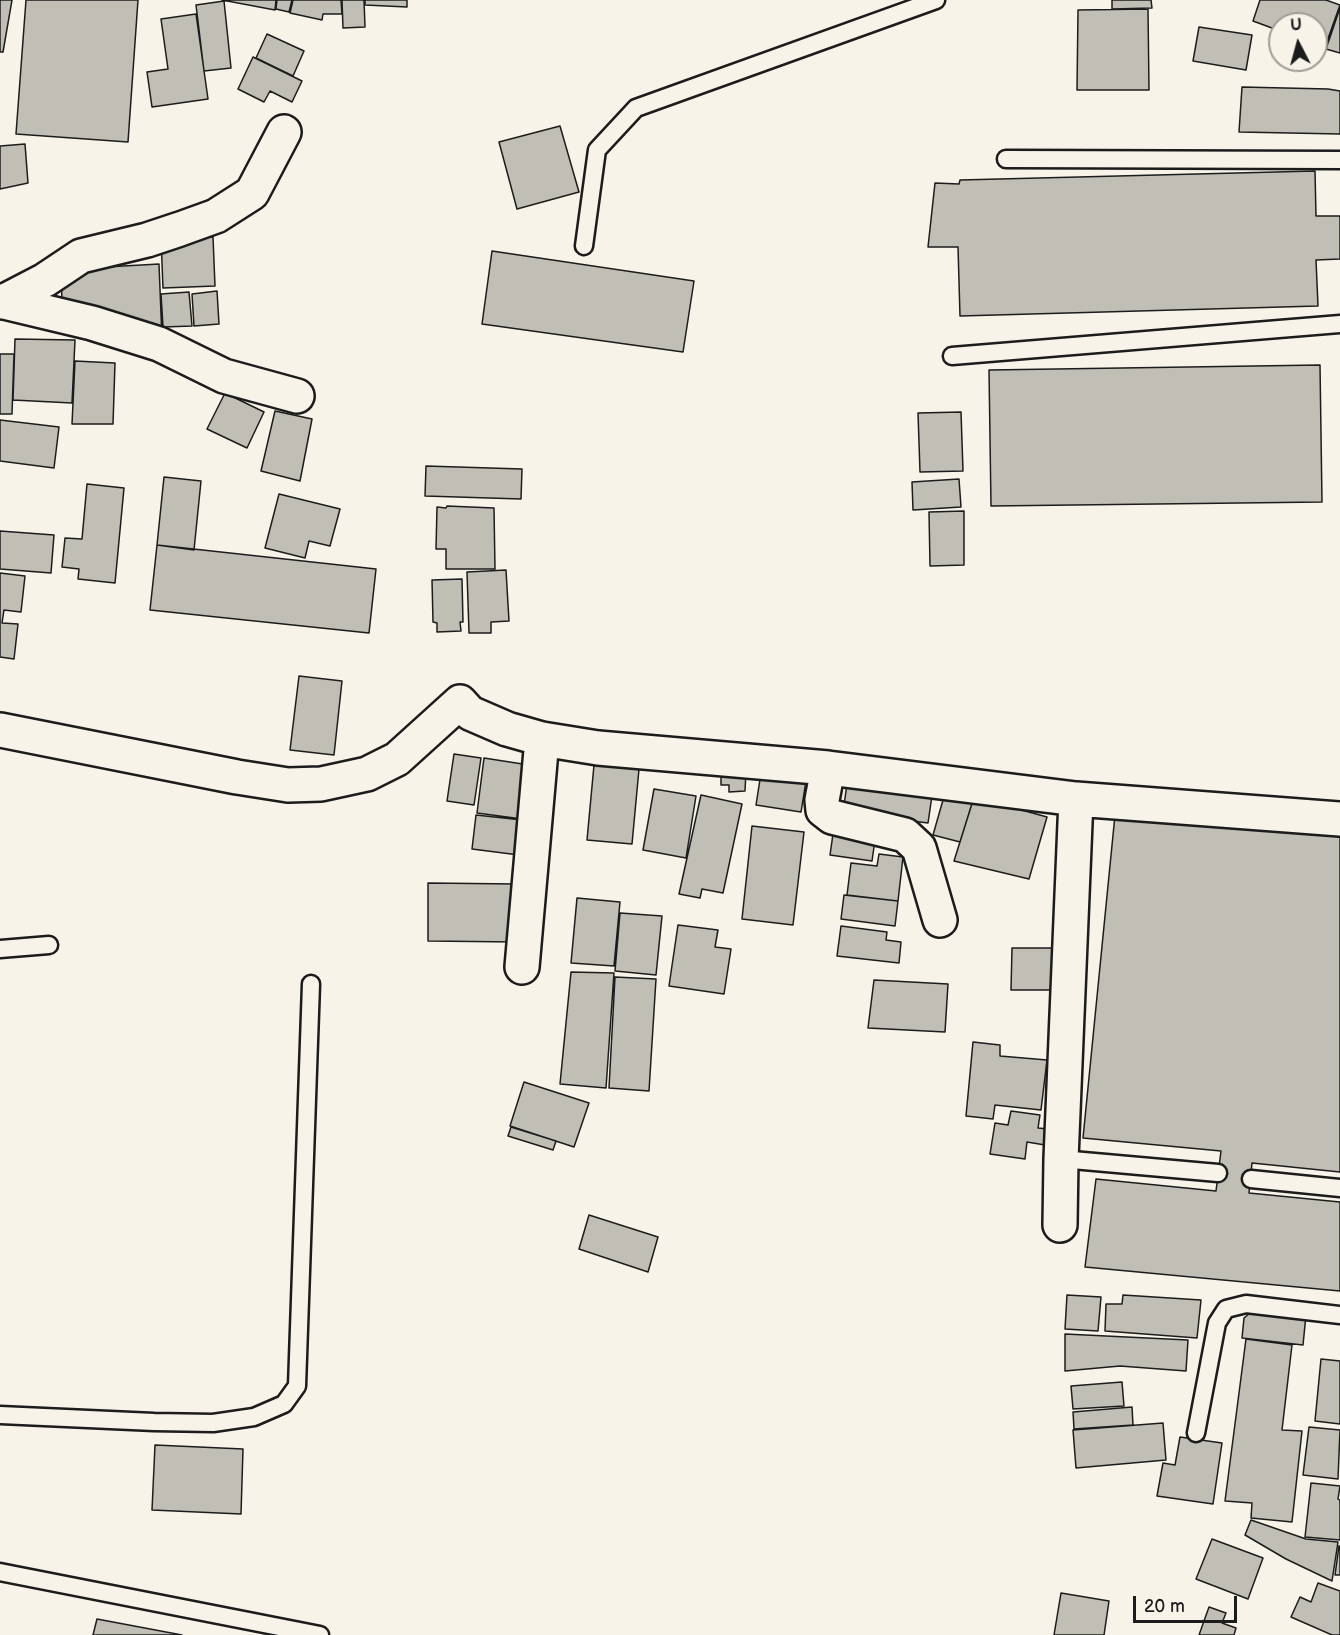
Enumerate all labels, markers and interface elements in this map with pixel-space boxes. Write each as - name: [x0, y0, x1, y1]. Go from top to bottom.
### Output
- north arrow: [1268, 12, 1328, 72]
- text: U: [1290, 16, 1303, 36]
- scale bar: [1136, 1584, 1240, 1622]
- text: 20 m: [1144, 1596, 1185, 1617]

